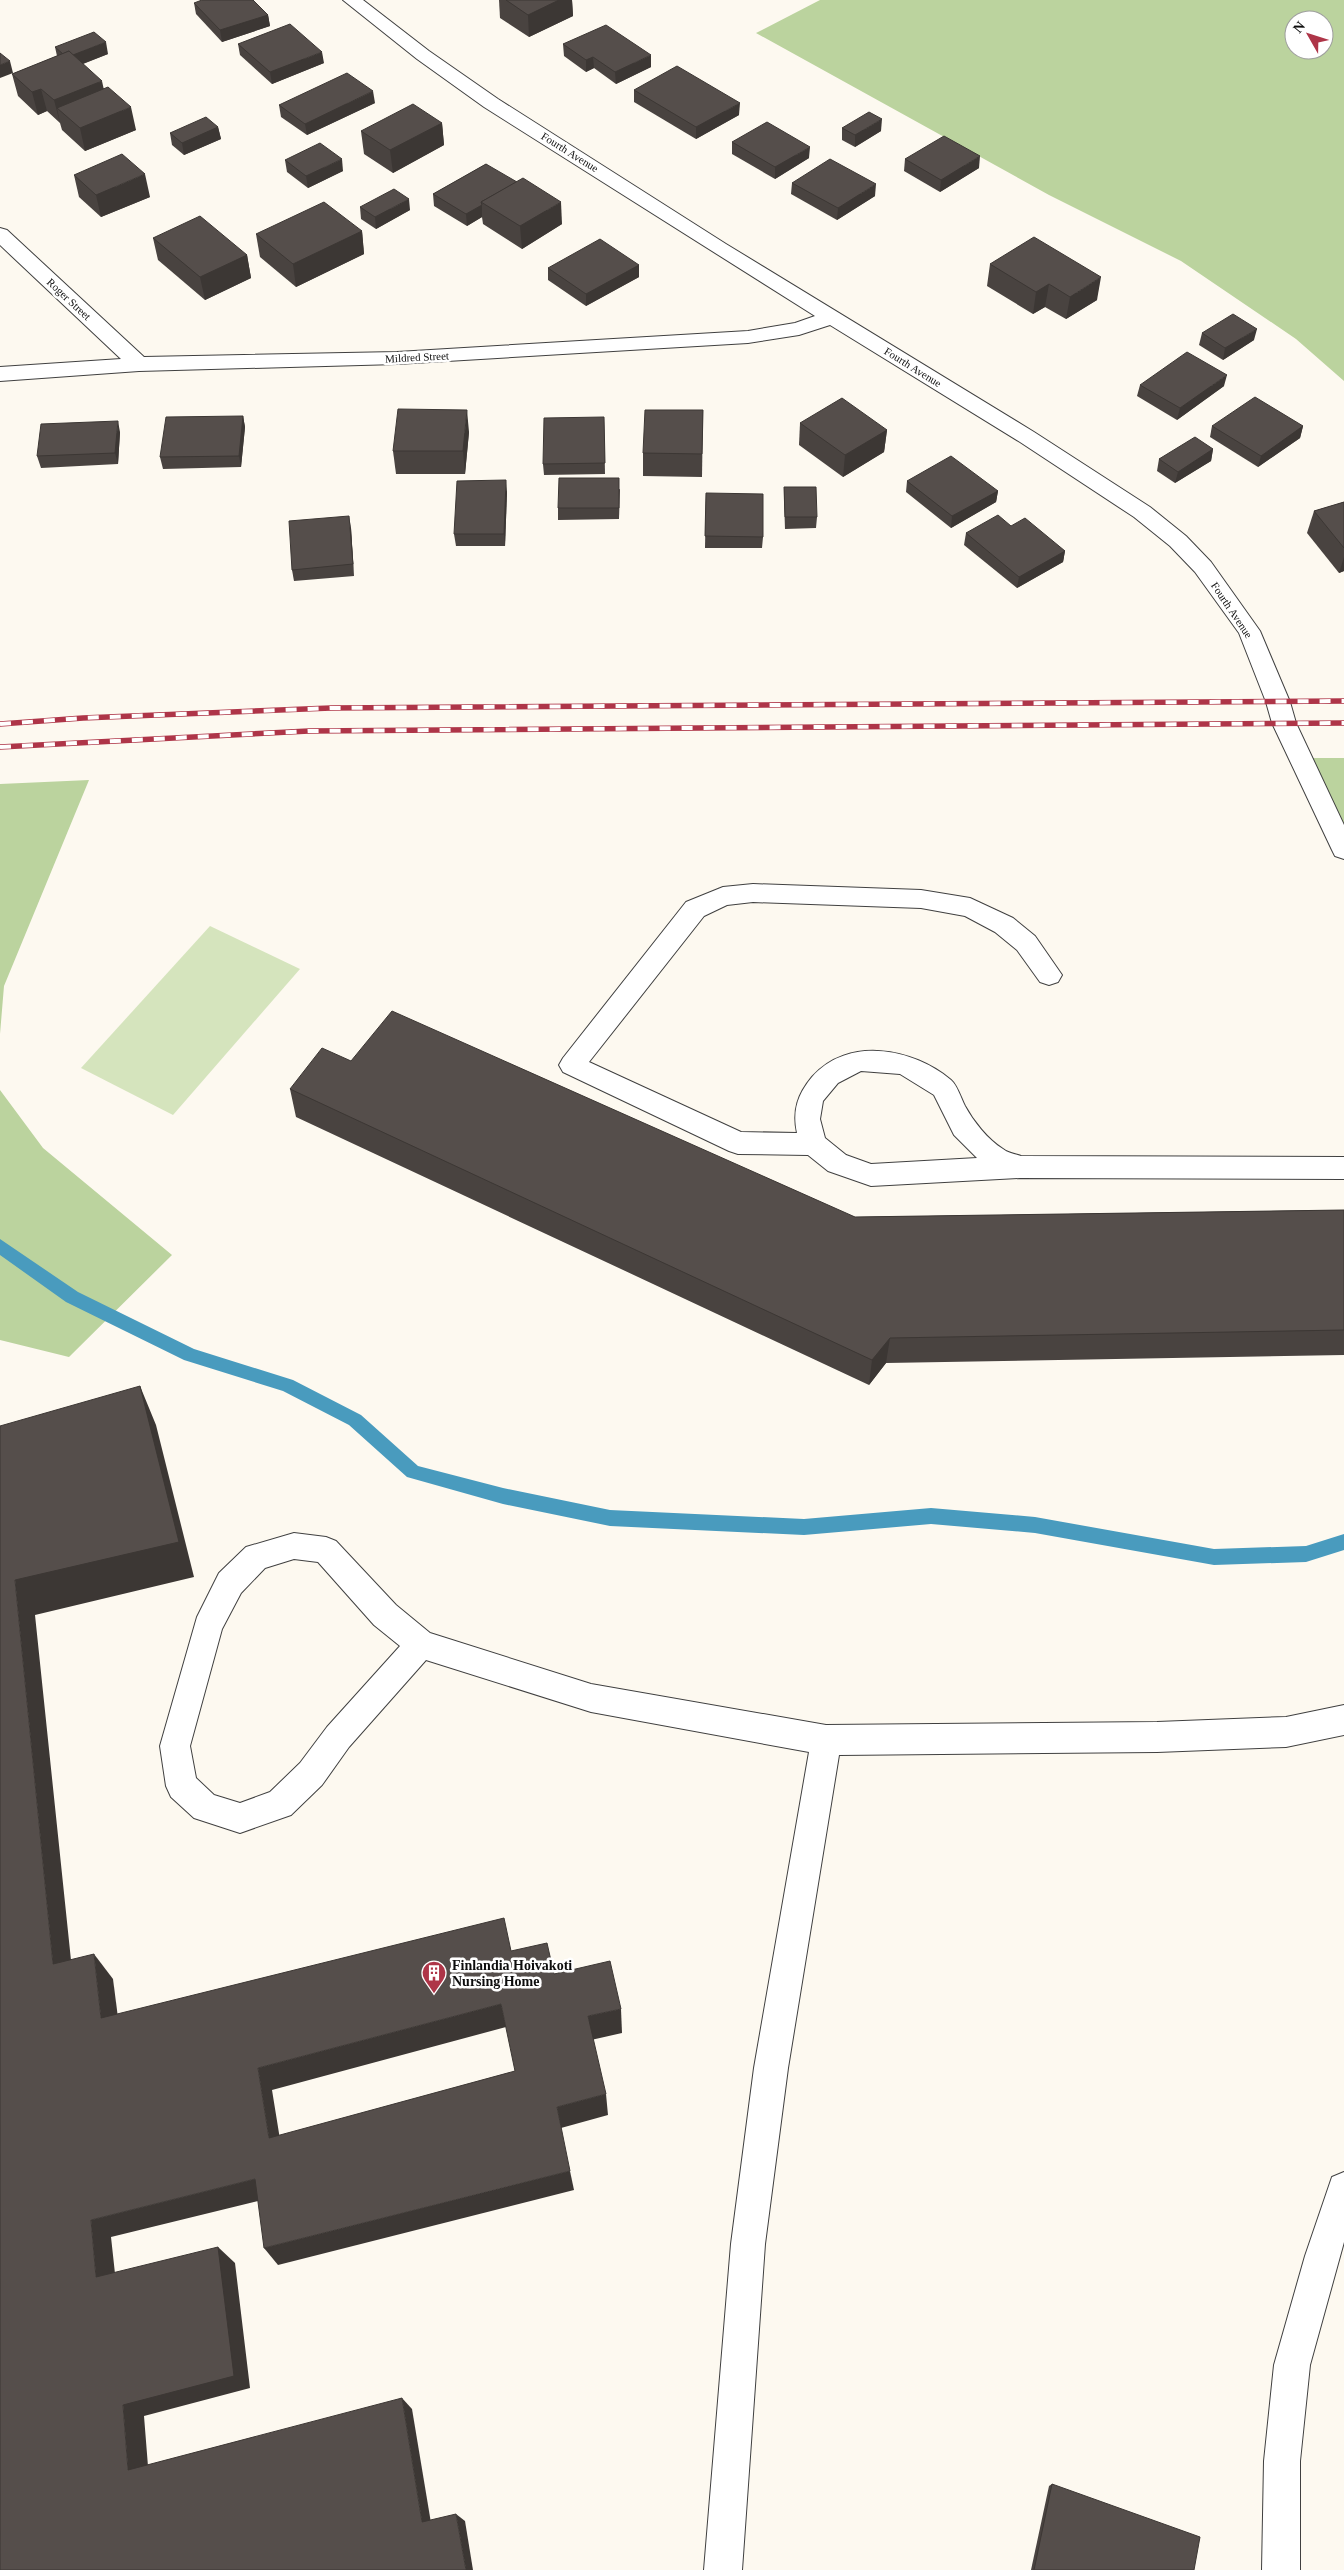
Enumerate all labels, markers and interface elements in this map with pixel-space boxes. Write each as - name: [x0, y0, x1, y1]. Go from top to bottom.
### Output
- north arrow: [1284, 10, 1334, 60]
- text: N: [1290, 18, 1308, 36]
- street label: Fourth Avenue: [539, 130, 601, 174]
- street label: Roger Street: [45, 276, 93, 322]
- street label: Fourth Avenue: [882, 345, 944, 389]
- street label: Mildred Street: [385, 349, 449, 365]
- street label: Fourth Avenue: [1209, 580, 1255, 640]
- place label: Finlandia Hoivakoti Nursing Home: [452, 1958, 572, 1989]
- building icon: Finlandia Hoivakoti Nursing Home: [421, 1960, 447, 1994]

